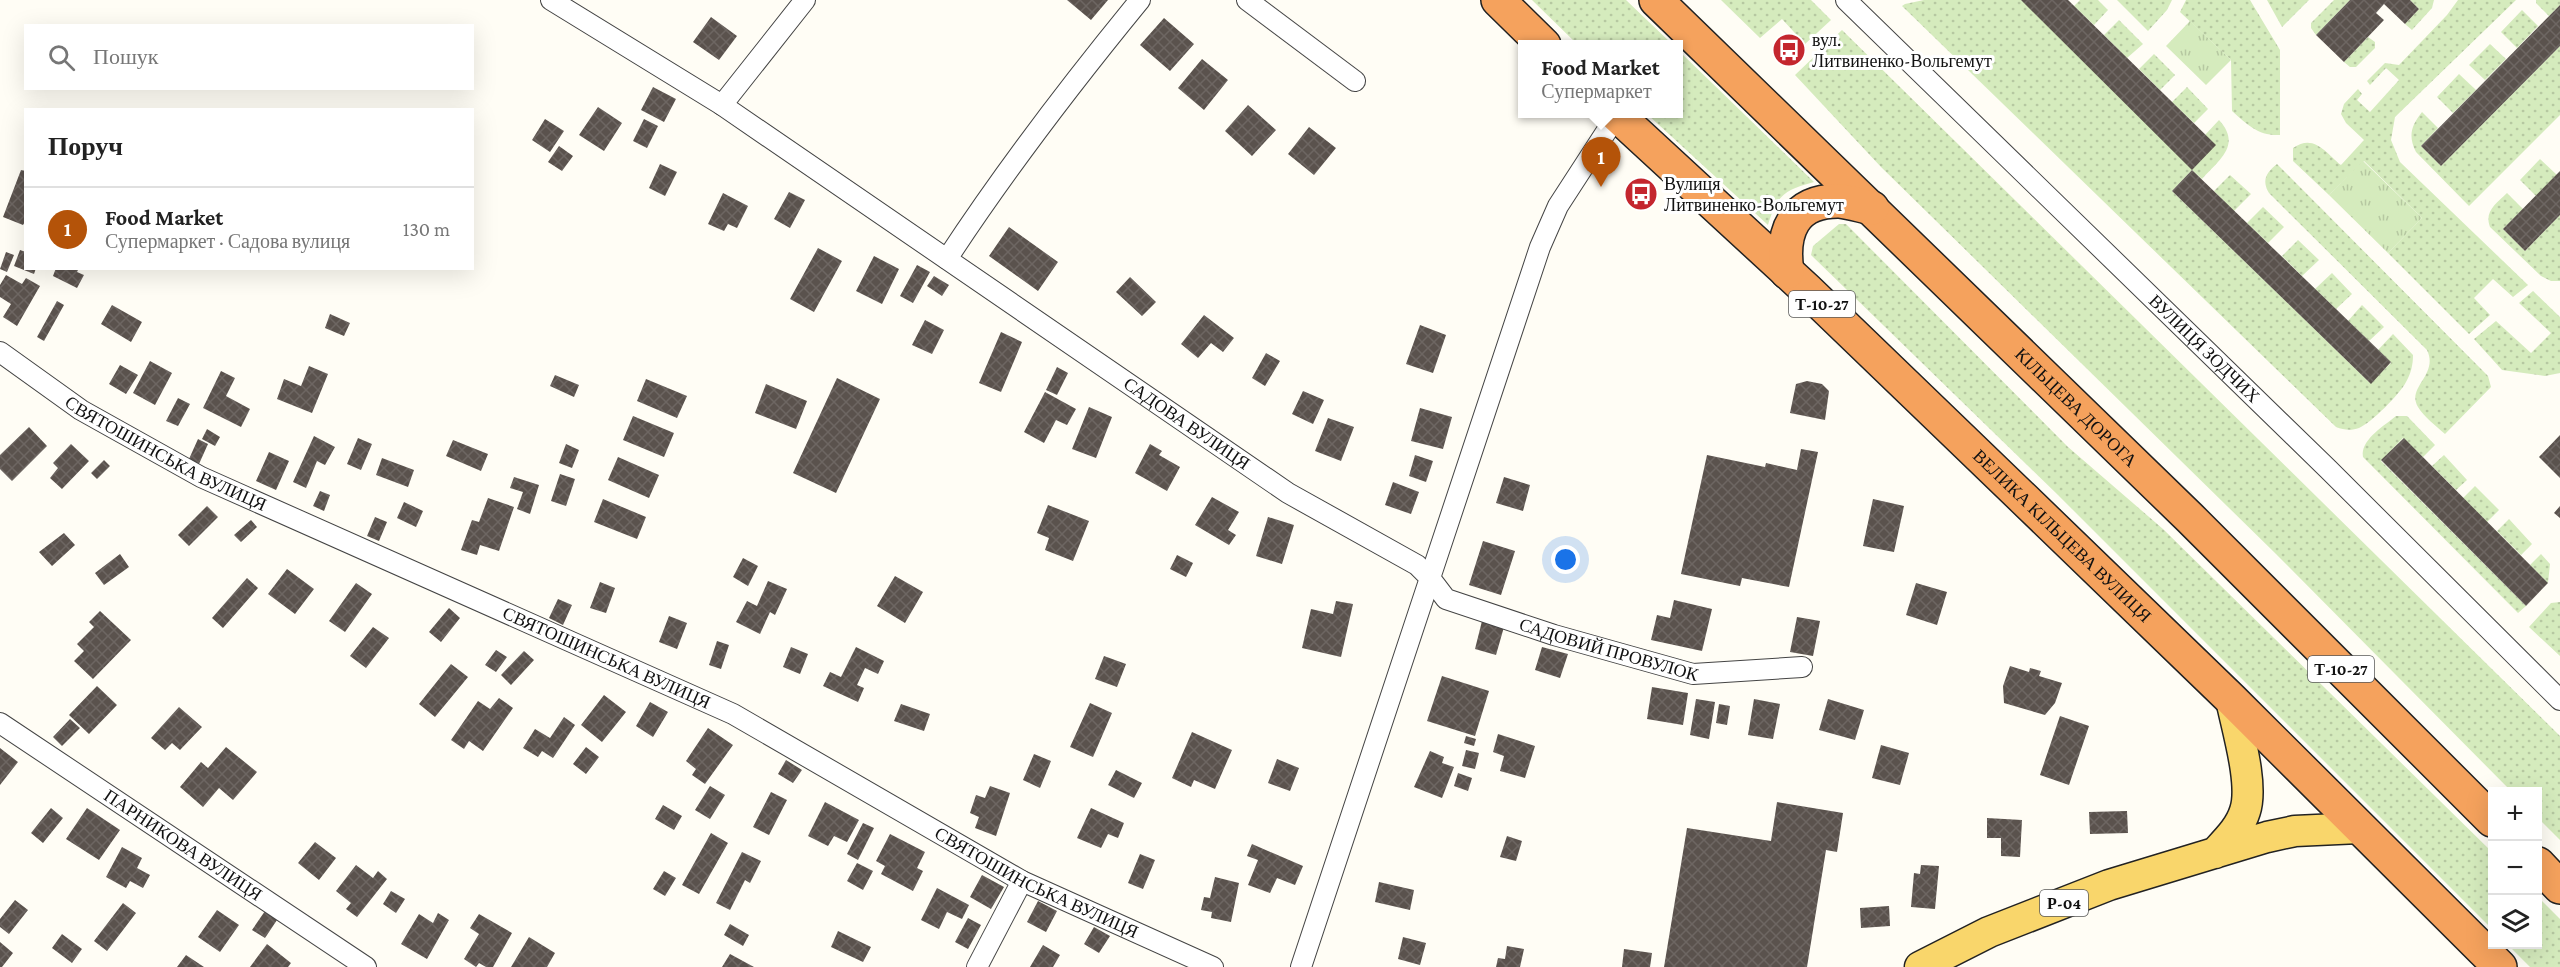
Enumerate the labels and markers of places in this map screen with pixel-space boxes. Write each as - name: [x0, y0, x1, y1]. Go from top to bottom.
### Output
- place label: вул. Литвиненко-Вольгемут: [1812, 30, 1992, 71]
- bus stop icon: вул. Литвиненко-Вольгемут: [1771, 32, 1807, 68]
- pin: 1: [1582, 138, 1620, 187]
- place label: Вулиця Литвиненко-Вольгемут: [1664, 174, 1844, 215]
- bus stop icon: Вулиця Литвиненко-Вольгемут: [1623, 176, 1659, 212]

